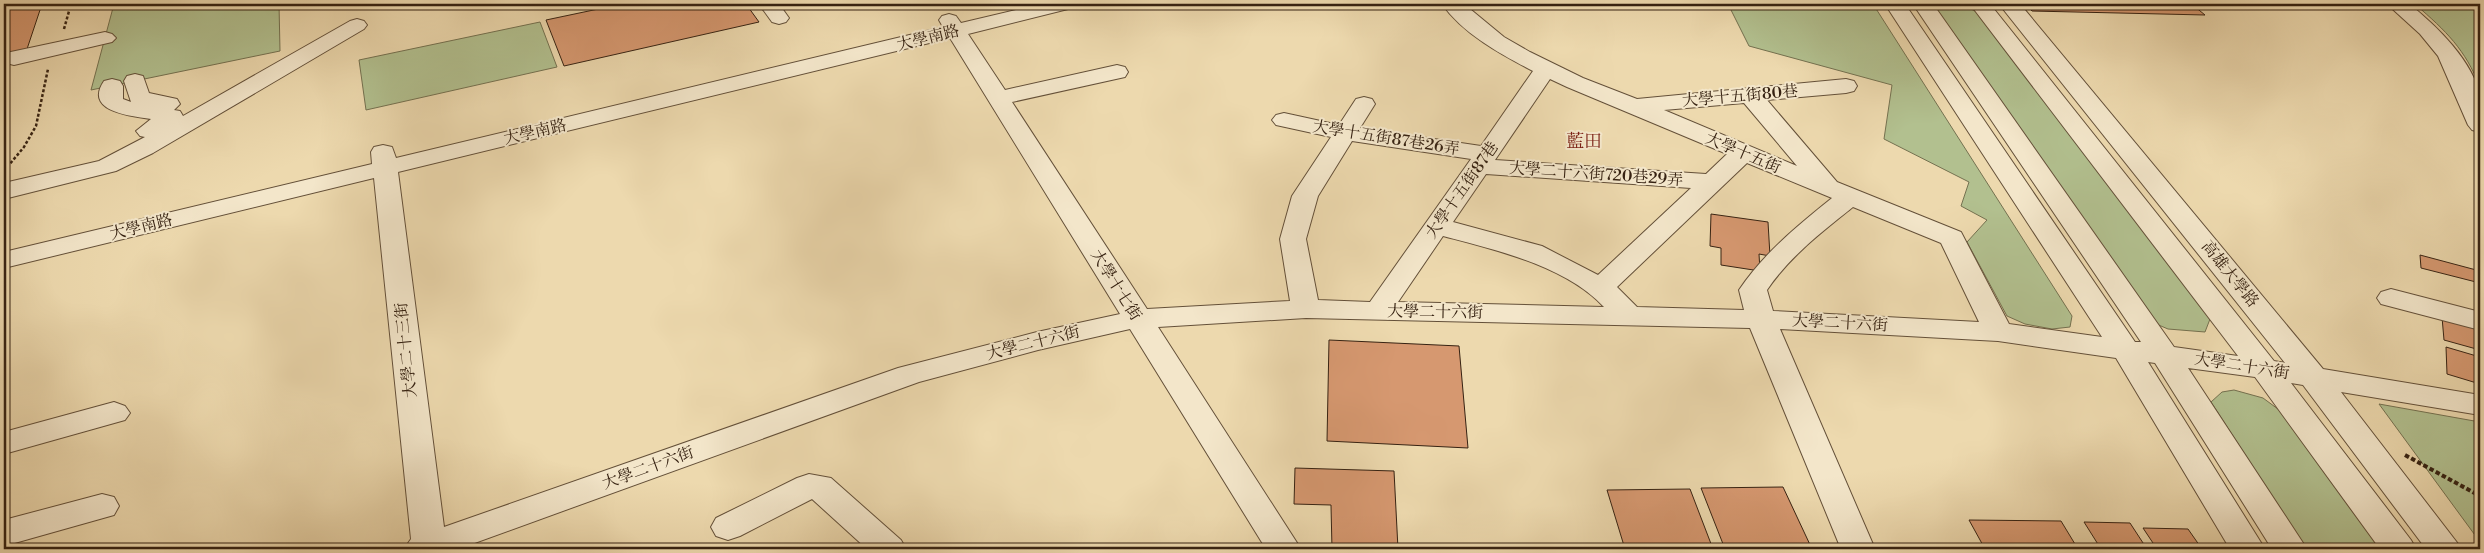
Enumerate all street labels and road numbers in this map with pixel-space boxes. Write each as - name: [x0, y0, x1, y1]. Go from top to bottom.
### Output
- street label: 大學南路: [895, 21, 961, 55]
- street label: 大學十五街80巷: [1681, 81, 1799, 111]
- street label: 大學南路: [502, 115, 568, 149]
- street label: 大學十五街87巷26弄: [1311, 117, 1461, 159]
- street label: 大學十五街: [1702, 128, 1784, 178]
- street label: 大學十五街87巷: [1421, 138, 1503, 242]
- street label: 大學二十六街720巷29弄: [1508, 158, 1684, 190]
- street label: 大學南路: [108, 210, 174, 244]
- street label: 高雄大學路: [2197, 237, 2263, 311]
- street label: 大學十七街: [1086, 246, 1146, 324]
- street label: 大學二十三街: [391, 301, 421, 399]
- street label: 大學二十六街: [1387, 301, 1483, 323]
- street label: 大學二十六街: [1792, 311, 1888, 335]
- street label: 大學二十六街: [984, 322, 1082, 364]
- street label: 大學二十六街: [2193, 349, 2291, 383]
- street label: 大學二十六街: [599, 442, 697, 494]

